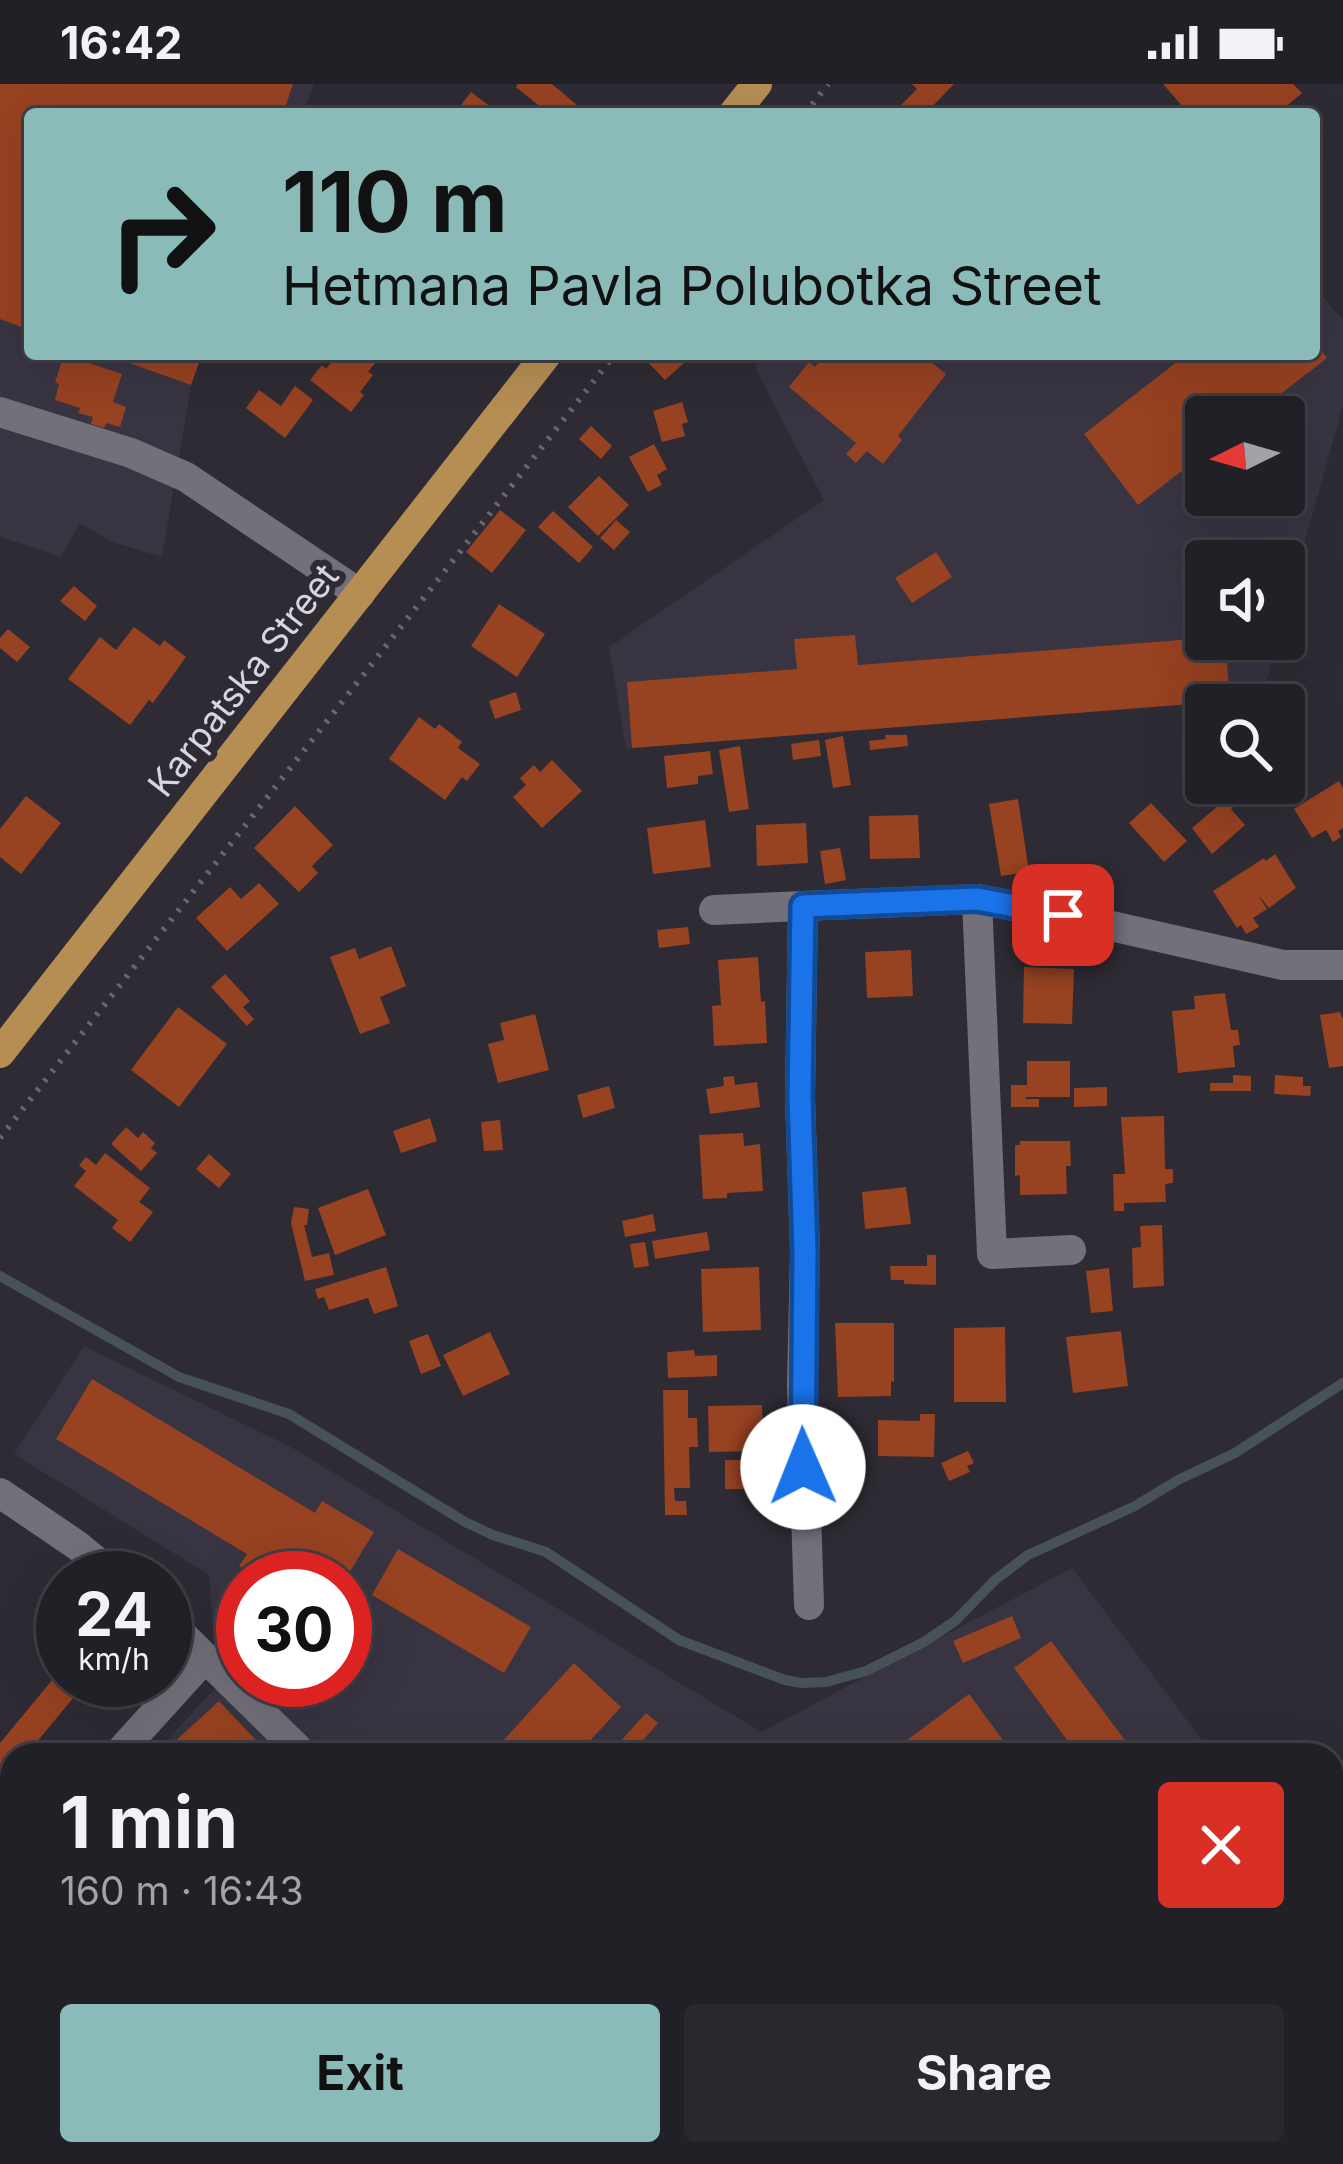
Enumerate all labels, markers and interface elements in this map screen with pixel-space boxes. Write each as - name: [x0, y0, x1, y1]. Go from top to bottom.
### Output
- text: 16:42: [60, 15, 182, 70]
- text: 110 m: [282, 151, 508, 252]
- icon: right: [84, 156, 240, 312]
- text: Hetmana Pavla Polubotka Street: [282, 253, 1102, 318]
- north arrow: [1185, 396, 1305, 516]
- map controls: [1185, 396, 1305, 804]
- button: sound: [1185, 540, 1305, 660]
- street label: Karpatska Street: [138, 555, 348, 805]
- button: search: [1185, 684, 1305, 804]
- pin: [1012, 864, 1114, 966]
- icon: arrive: [1030, 882, 1096, 948]
- position arrow: [740, 1404, 866, 1530]
- speed limit sign: 30: [216, 1551, 372, 1707]
- text: 24: [75, 1578, 153, 1650]
- text: km/h: [78, 1641, 150, 1677]
- text: 1 min: [60, 1778, 238, 1865]
- button: close: [1158, 1782, 1284, 1908]
- text: 160 m · 16:43: [60, 1867, 304, 1914]
- button: Exit: [60, 2004, 660, 2142]
- button: Share: [684, 2004, 1284, 2142]

